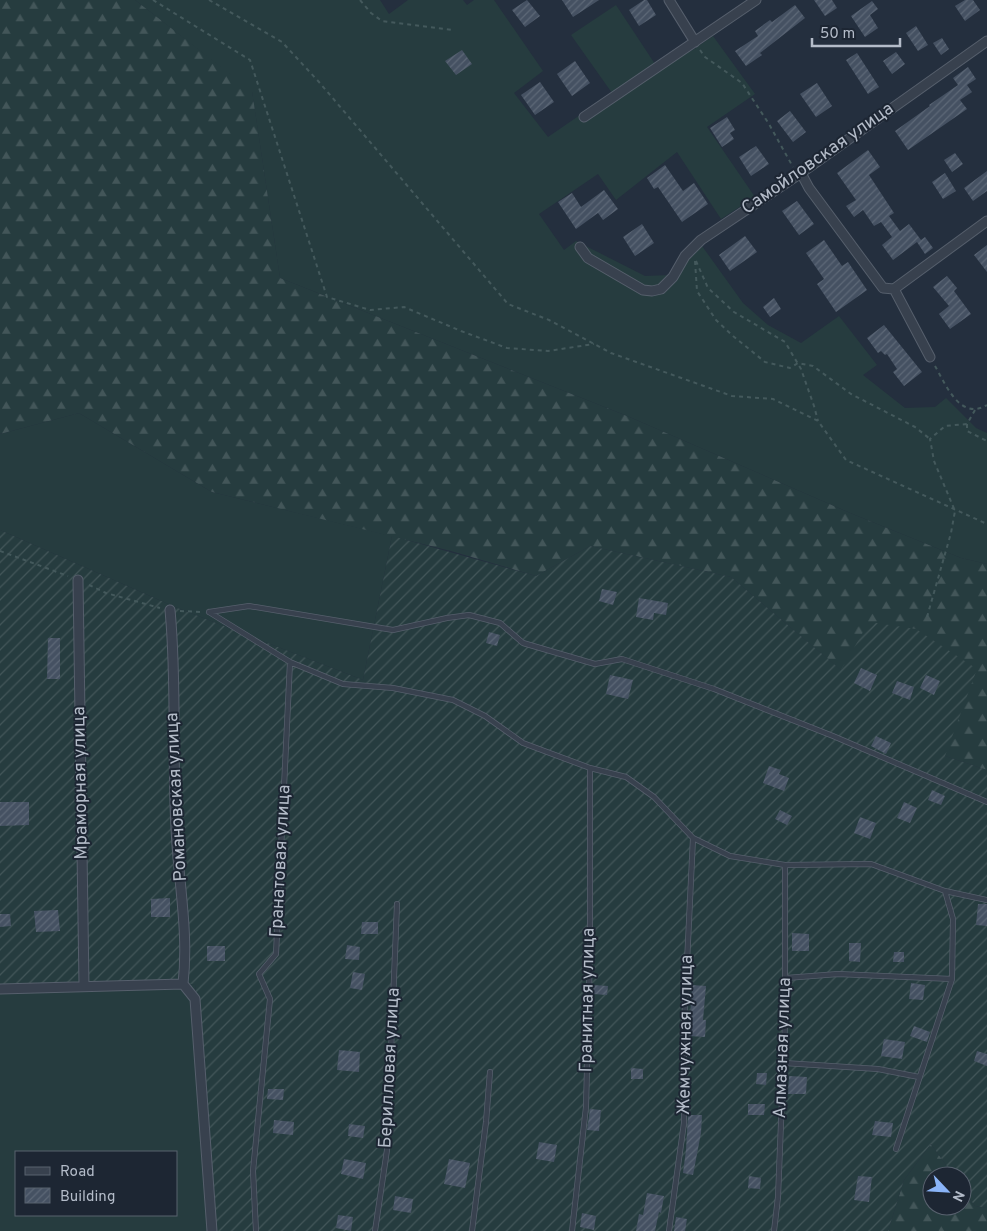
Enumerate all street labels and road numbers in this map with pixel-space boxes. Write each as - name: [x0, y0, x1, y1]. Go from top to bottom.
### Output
- street label: Самойловская улица: [737, 98, 899, 220]
- street label: Мраморная улица: [68, 706, 94, 860]
- street label: Романовская улица: [161, 712, 193, 882]
- street label: Гранатовая улица: [266, 784, 296, 938]
- street label: Гранитная улица: [575, 927, 601, 1073]
- street label: Жемчужная улица: [673, 955, 699, 1115]
- street label: Алмазная улица: [769, 977, 797, 1119]
- street label: Берилловая улица: [374, 987, 406, 1149]

